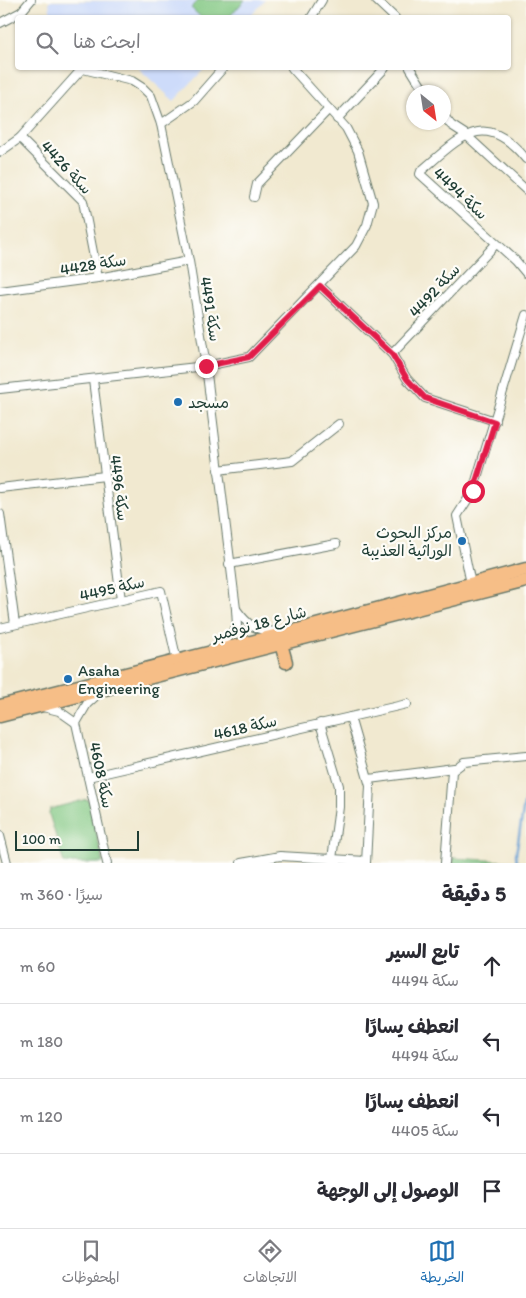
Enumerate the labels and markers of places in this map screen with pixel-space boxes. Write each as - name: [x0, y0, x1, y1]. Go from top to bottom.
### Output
- place label: مسجد: [188, 393, 229, 412]
- marker: مسجد: [172, 396, 184, 408]
- place label: مركز البحوث الوراثية العذيبة: [362, 523, 452, 561]
- marker: مركز البحوث الوراثية العذيبة: [456, 535, 468, 547]
- place label: Asaha Engineering: [78, 661, 160, 698]
- marker: Asaha Engineering: [62, 673, 74, 685]

